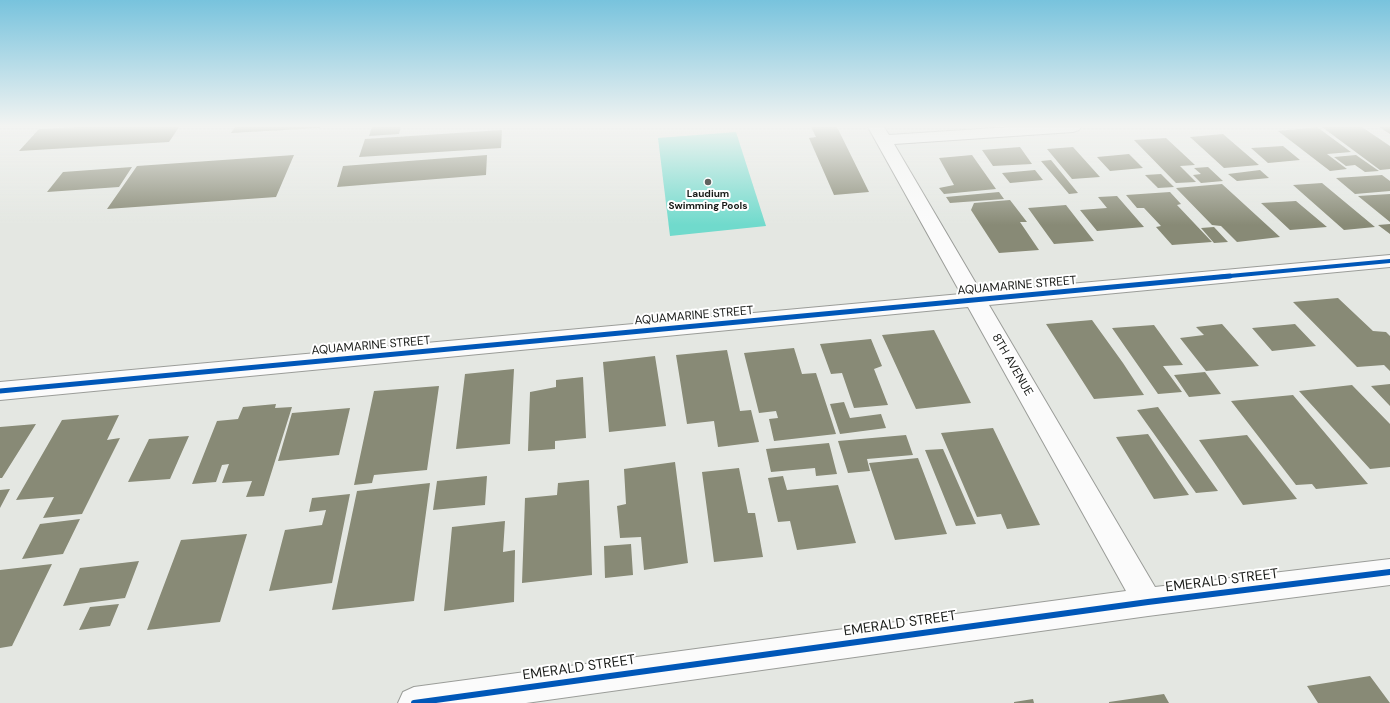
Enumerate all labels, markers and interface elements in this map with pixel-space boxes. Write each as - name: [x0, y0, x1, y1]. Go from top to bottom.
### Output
- marker: Laudium Swimming Pools: [703, 177, 713, 187]
- place label: Laudium Swimming Pools: [668, 188, 748, 212]
- street label: AQUAMARINE STREET: [957, 274, 1077, 298]
- street label: AQUAMARINE STREET: [634, 304, 754, 328]
- street label: 8TH AVENUE: [988, 331, 1036, 399]
- street label: AQUAMARINE STREET: [311, 334, 431, 358]
- street label: EMERALD STREET: [1165, 566, 1279, 596]
- street label: EMERALD STREET: [843, 608, 957, 640]
- street label: EMERALD STREET: [522, 652, 636, 684]

